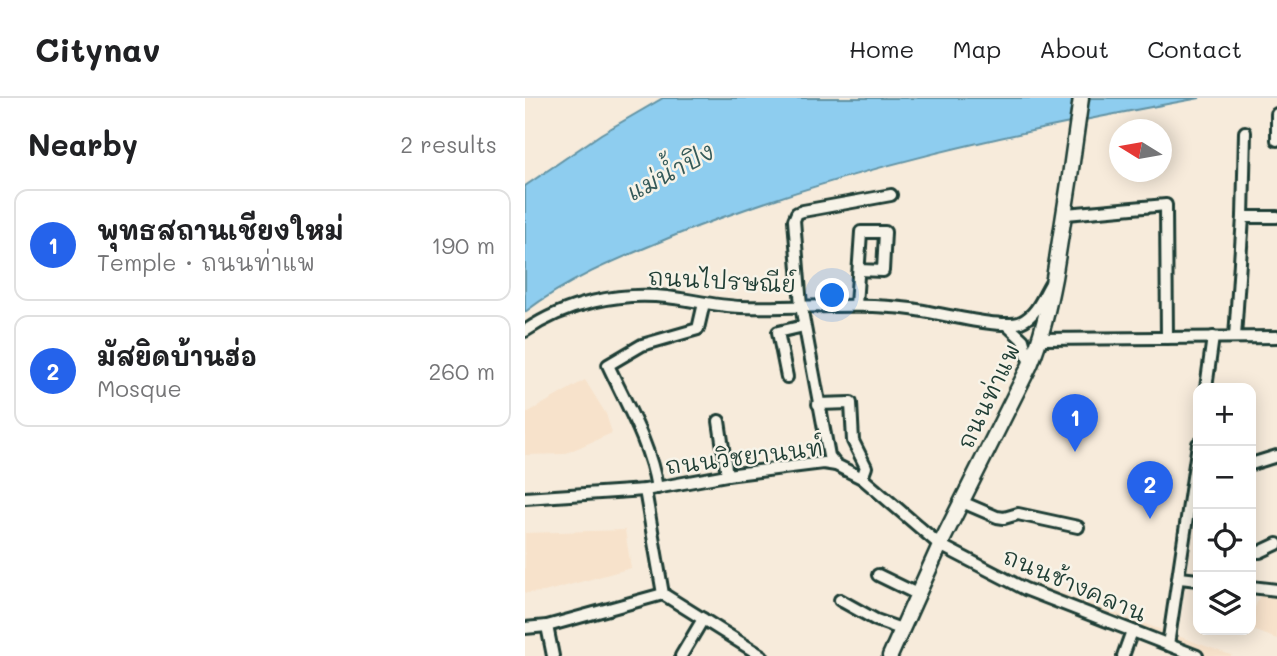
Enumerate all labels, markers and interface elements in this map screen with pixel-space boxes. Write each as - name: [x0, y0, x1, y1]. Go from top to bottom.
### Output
- text: Citynav: [35, 27, 160, 70]
- text: Home: [849, 33, 914, 64]
- text: Map: [952, 33, 1001, 64]
- text: About: [1039, 33, 1109, 64]
- text: Contact: [1147, 33, 1242, 64]
- north arrow: [1109, 119, 1172, 182]
- text: Nearby: [28, 124, 138, 164]
- text: 2 results: [400, 129, 497, 159]
- water label: แม่น้ำปิง: [619, 131, 719, 207]
- text: พุทธสถานเชียงใหม่: [97, 213, 344, 247]
- text: 1: [48, 230, 58, 260]
- text: 190 m: [431, 230, 495, 260]
- text: Temple · ถนนท่าแพ: [97, 247, 315, 277]
- street label: ถนนไปรษณีย์: [647, 260, 797, 299]
- your location: [815, 278, 849, 312]
- street label: ถนนท่าแพ: [950, 338, 1026, 454]
- text: มัสยิดบ้านฮ่อ: [97, 339, 257, 373]
- text: 2: [47, 356, 59, 386]
- text: 260 m: [428, 356, 495, 386]
- text: Mosque: [97, 373, 182, 403]
- map controls: [1193, 383, 1256, 635]
- button: +: [1193, 383, 1256, 446]
- pin: 1: [1052, 394, 1098, 452]
- street label: ถนนวิชยานนท์: [663, 430, 825, 481]
- button: −: [1193, 446, 1256, 509]
- pin: 2: [1127, 461, 1173, 519]
- button: locate: [1193, 509, 1256, 572]
- street label: ถนนช้างคลาน: [998, 540, 1152, 628]
- button: layers: [1193, 572, 1256, 635]

